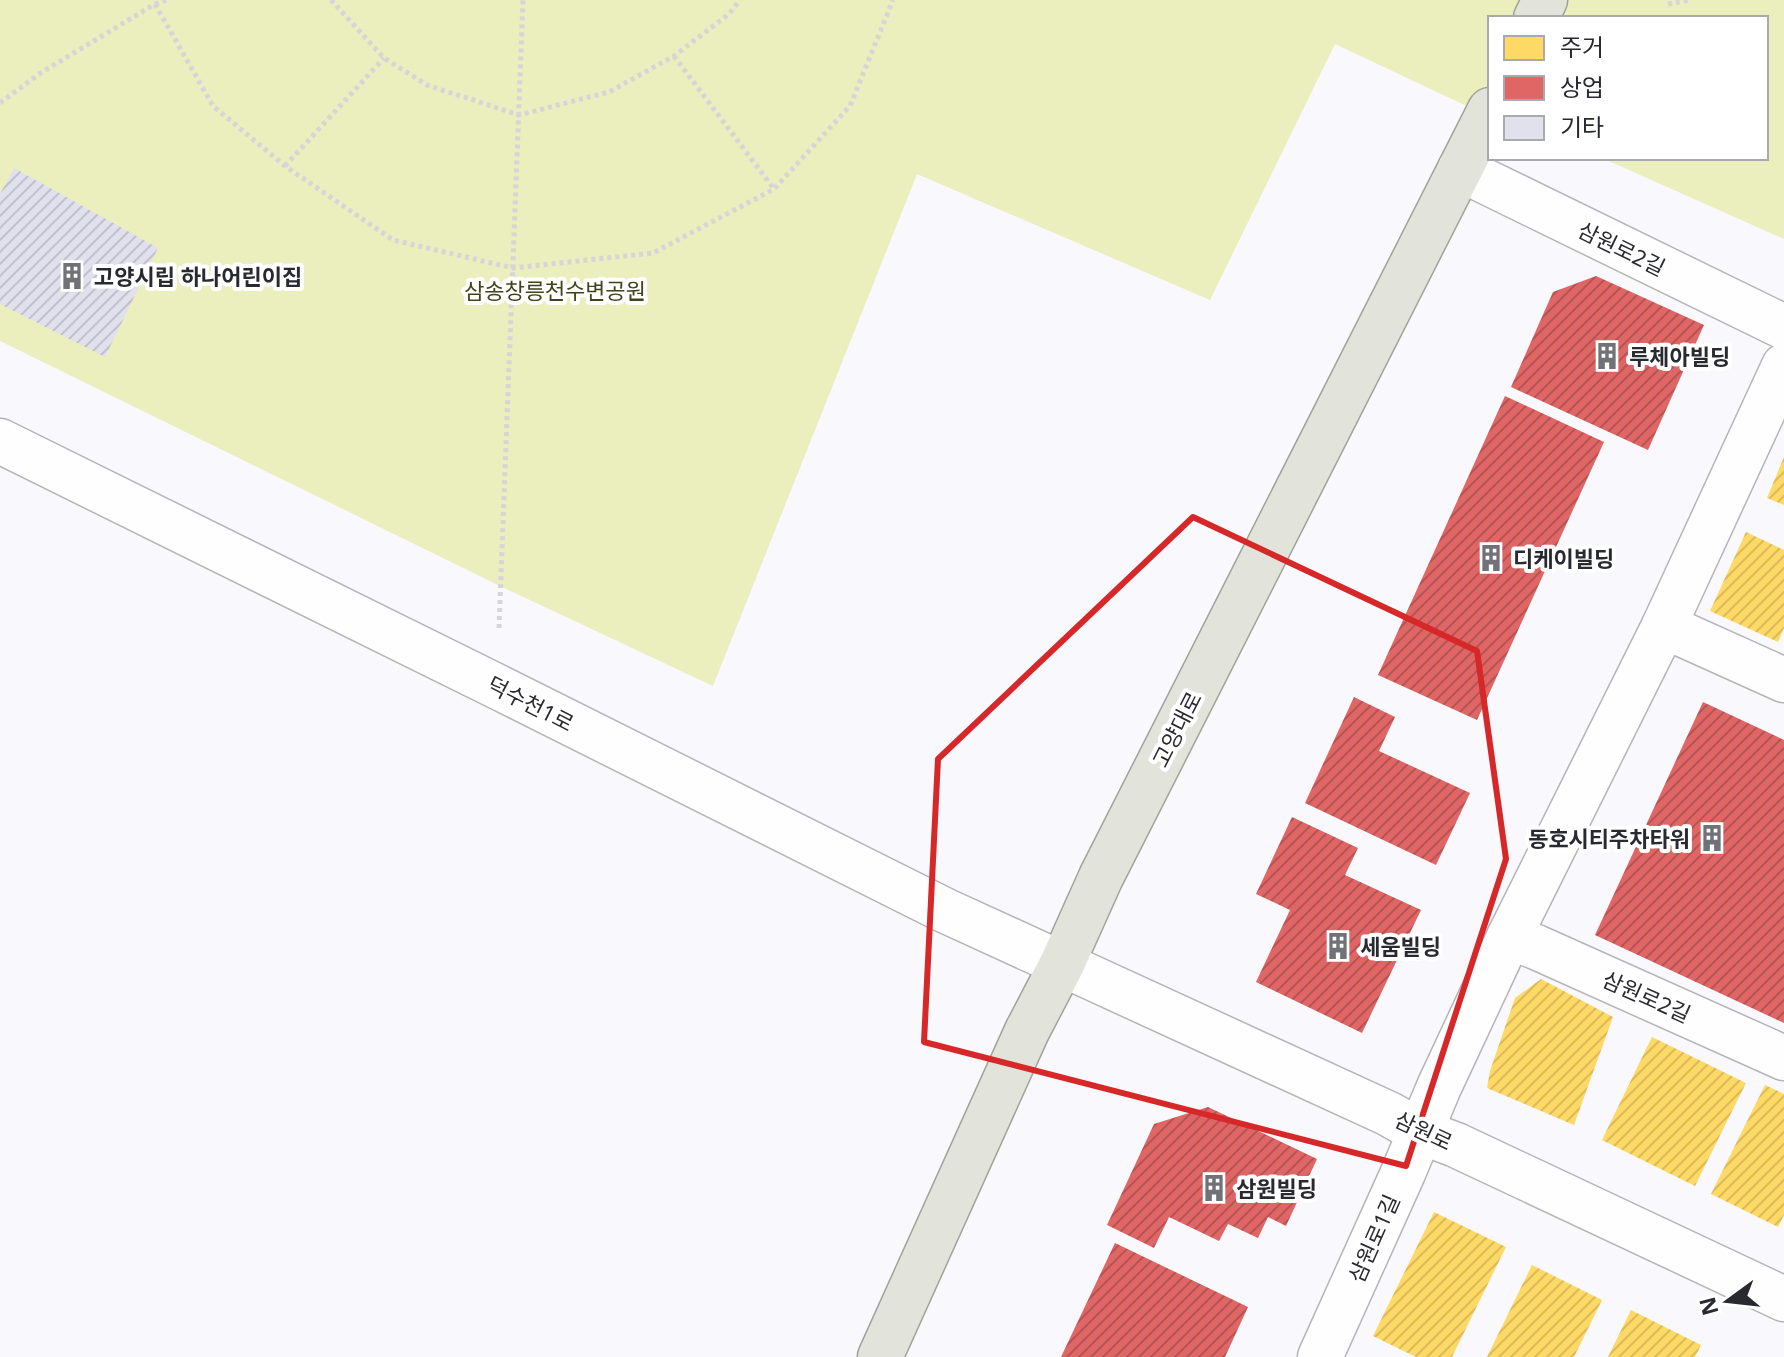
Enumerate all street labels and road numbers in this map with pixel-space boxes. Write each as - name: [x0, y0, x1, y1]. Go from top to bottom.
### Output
- street label: 삼원로2길: [1573, 214, 1671, 282]
- street label: 덕수천1로: [483, 668, 579, 738]
- street label: 고양대로: [1144, 686, 1208, 772]
- street label: 삼원로2길: [1598, 963, 1696, 1029]
- street label: 삼원로: [1390, 1104, 1458, 1156]
- street label: 삼원로1길: [1340, 1189, 1406, 1287]

